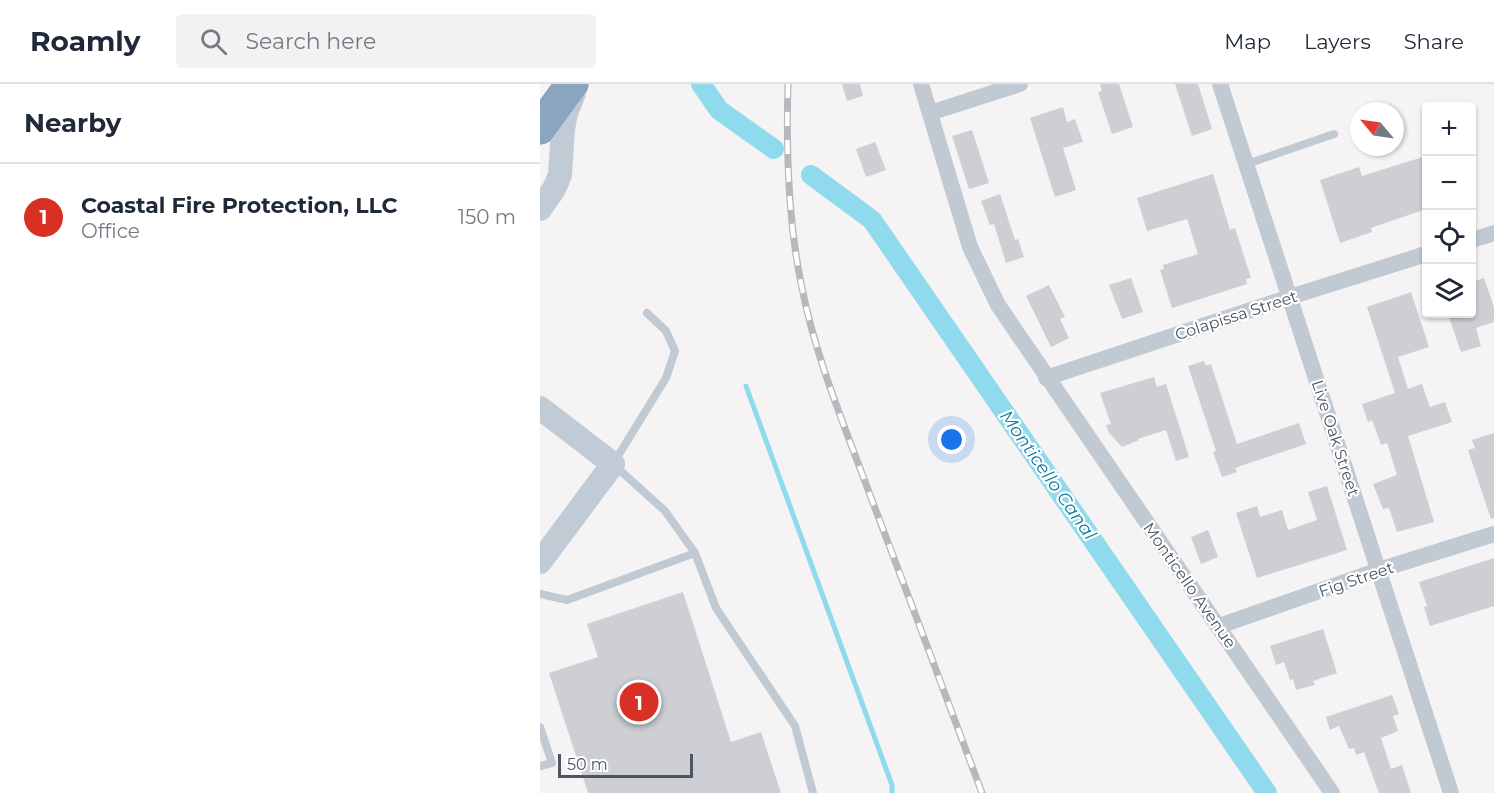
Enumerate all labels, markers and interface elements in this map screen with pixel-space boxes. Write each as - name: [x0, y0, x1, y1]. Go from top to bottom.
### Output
- search box: [176, 14, 596, 68]
- text: Roamly: [30, 24, 140, 58]
- icon: search: [197, 25, 230, 58]
- text: Search here: [245, 28, 376, 55]
- text: Map: [1224, 29, 1271, 54]
- text: Layers: [1304, 29, 1371, 54]
- text: Share: [1404, 29, 1464, 54]
- north arrow: [1350, 102, 1404, 156]
- map controls: [1422, 102, 1476, 318]
- button: +: [1422, 102, 1476, 156]
- text: Nearby: [24, 107, 121, 139]
- button: −: [1422, 156, 1476, 210]
- text: Coastal Fire Protection, LLC: [81, 192, 398, 219]
- text: 1: [40, 205, 47, 229]
- text: 150 m: [458, 205, 516, 229]
- button: locate: [1422, 210, 1476, 264]
- text: Office: [81, 219, 140, 243]
- button: layers: [1422, 264, 1476, 318]
- street label: Colapissa Street: [1173, 287, 1300, 344]
- street label: Live Oak Street: [1308, 378, 1363, 499]
- water label: Monticello Canal: [995, 406, 1101, 544]
- your location: [937, 425, 966, 454]
- street label: Monticello Avenue: [1139, 519, 1240, 652]
- street label: Fig Street: [1316, 558, 1397, 601]
- pin: 1: [620, 680, 658, 724]
- scale bar: [558, 751, 693, 778]
- text: 50 m: [567, 755, 608, 774]

